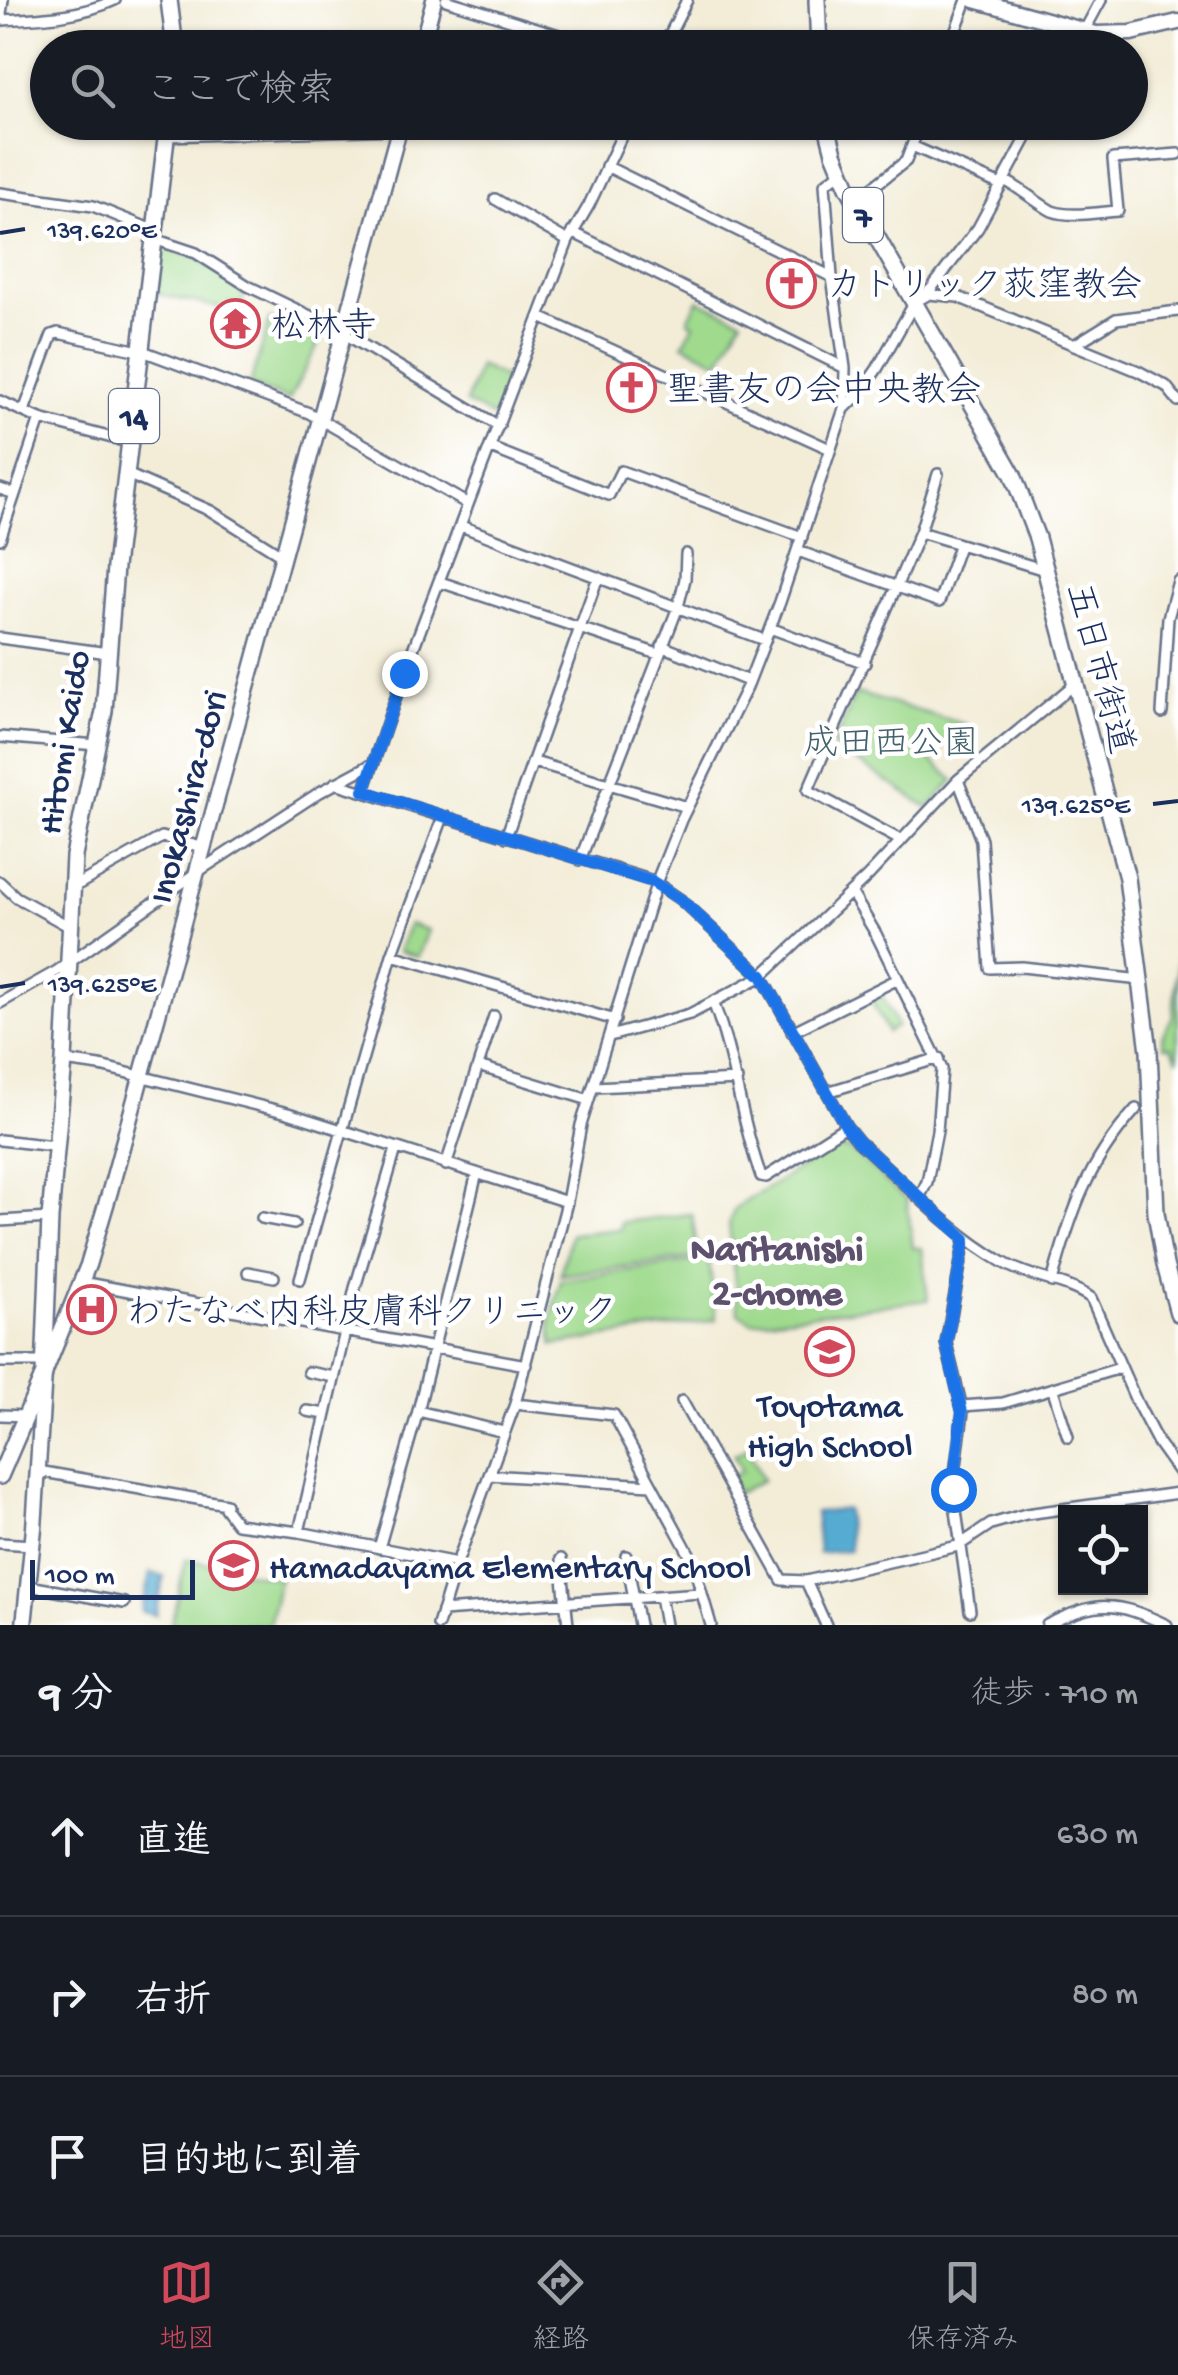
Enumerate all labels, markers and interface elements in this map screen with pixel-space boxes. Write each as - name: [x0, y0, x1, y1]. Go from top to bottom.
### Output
- search box: [30, 30, 1148, 140]
- icon: search: [65, 58, 120, 113]
- text: ここで検索: [145, 71, 335, 115]
- road number: 7: [843, 188, 883, 242]
- text: 139.620°E: [46, 219, 158, 248]
- church icon: カトリック荻窪教会: [766, 257, 818, 309]
- place label: カトリック荻窪教会: [827, 266, 1142, 309]
- temple icon: 松林寺: [210, 298, 262, 350]
- place label: 松林寺: [271, 307, 376, 350]
- church icon: 聖書友の会中央教会: [605, 362, 657, 414]
- place label: 聖書友の会中央教会: [666, 371, 981, 414]
- road number: 14: [109, 389, 159, 443]
- street label: 五日市街道: [1054, 579, 1140, 759]
- street label: Hitomi Kaido: [33, 648, 102, 838]
- route end: [382, 651, 428, 697]
- street label: Inokashira-dori: [143, 686, 239, 908]
- park label: 成田西公園: [803, 724, 979, 767]
- text: 139.625°E: [1021, 794, 1132, 823]
- text: 139.625°E: [47, 973, 158, 1002]
- district label: Naritanishi 2-chome: [690, 1230, 864, 1318]
- hospital icon: わたなべ内科皮膚科クリニック: [66, 1284, 118, 1336]
- place label: わたなべ内科皮膚科クリニック: [127, 1293, 617, 1336]
- school or university icon: Toyotama High School: [804, 1326, 856, 1378]
- place label: Toyotama High School: [747, 1389, 913, 1470]
- route start: [931, 1467, 977, 1513]
- map controls: [1058, 1505, 1148, 1595]
- button: locate: [1058, 1505, 1148, 1595]
- school or university icon: Hamadayama Elementary School: [208, 1539, 260, 1591]
- place label: Hamadayama Elementary School: [269, 1550, 752, 1591]
- scale bar: [30, 1555, 195, 1600]
- text: 100 m: [45, 1561, 115, 1594]
- text: 9 分: [40, 1674, 113, 1723]
- text: 徒歩 · 710 m: [971, 1677, 1138, 1715]
- icon: ahead: [40, 1809, 95, 1864]
- text: 630 m: [1057, 1817, 1138, 1855]
- text: 直進: [135, 1822, 211, 1866]
- icon: right: [40, 1969, 95, 2024]
- text: 80 m: [1072, 1977, 1138, 2015]
- text: 右折: [135, 1982, 211, 2026]
- icon: arrive: [40, 2129, 95, 2184]
- text: 目的地に到着: [135, 2142, 363, 2186]
- tab: 地図: [159, 2255, 215, 2358]
- tab: 経路: [533, 2255, 589, 2358]
- tab: 保存済み: [907, 2255, 1019, 2358]

